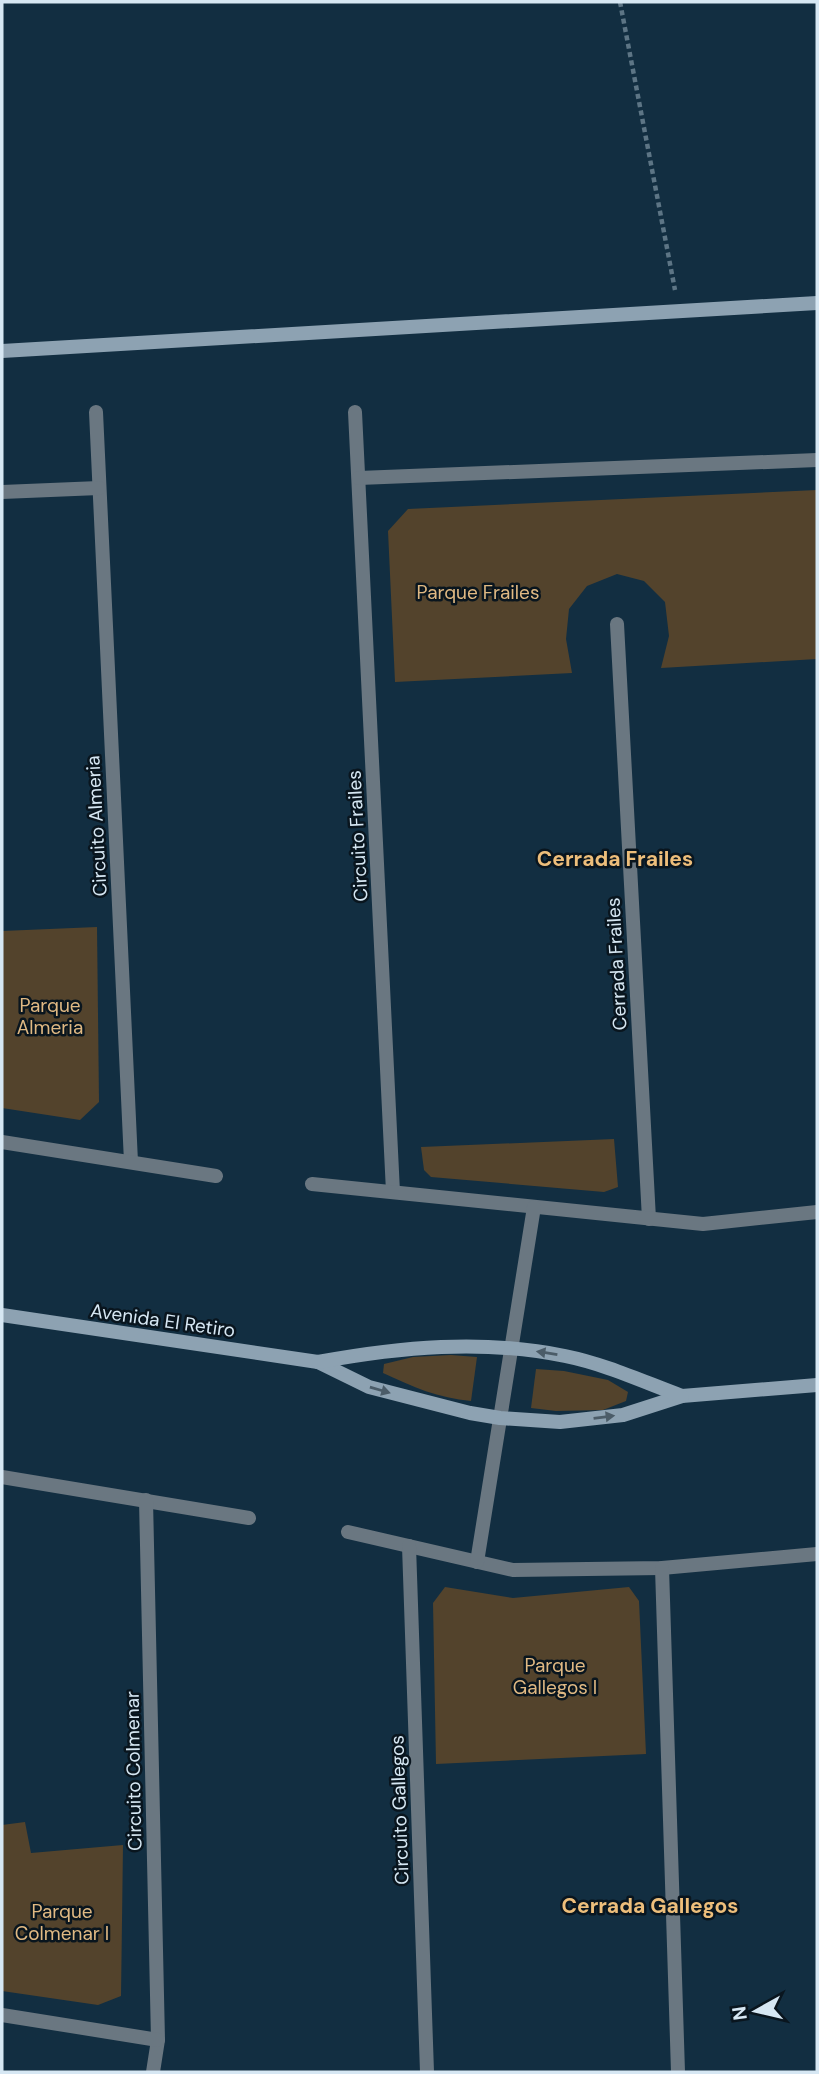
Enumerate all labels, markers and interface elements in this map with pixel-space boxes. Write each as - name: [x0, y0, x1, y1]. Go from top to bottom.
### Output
- park label: Parque Frailes: [417, 580, 539, 605]
- street label: Circuito Almeria: [80, 755, 113, 897]
- street label: Circuito Frailes: [342, 770, 373, 902]
- district label: Cerrada Frailes: [537, 845, 693, 873]
- street label: Cerrada Frailes: [601, 897, 632, 1031]
- park label: Parque Almeria: [17, 993, 83, 1040]
- street label: Avenida El Retiro: [89, 1298, 237, 1343]
- one-way arrow: [536, 1347, 558, 1358]
- one-way arrow: [370, 1385, 391, 1395]
- one-way arrow: [593, 1411, 615, 1422]
- park label: Parque Gallegos I: [513, 1653, 597, 1700]
- street label: Circuito Colmenar: [120, 1691, 147, 1851]
- street label: Circuito Gallegos: [384, 1735, 415, 1885]
- district label: Cerrada Gallegos: [562, 1892, 738, 1920]
- park label: Parque Colmenar I: [15, 1899, 109, 1946]
- north arrow: [721, 1976, 791, 2046]
- text: N: [726, 2005, 753, 2022]

